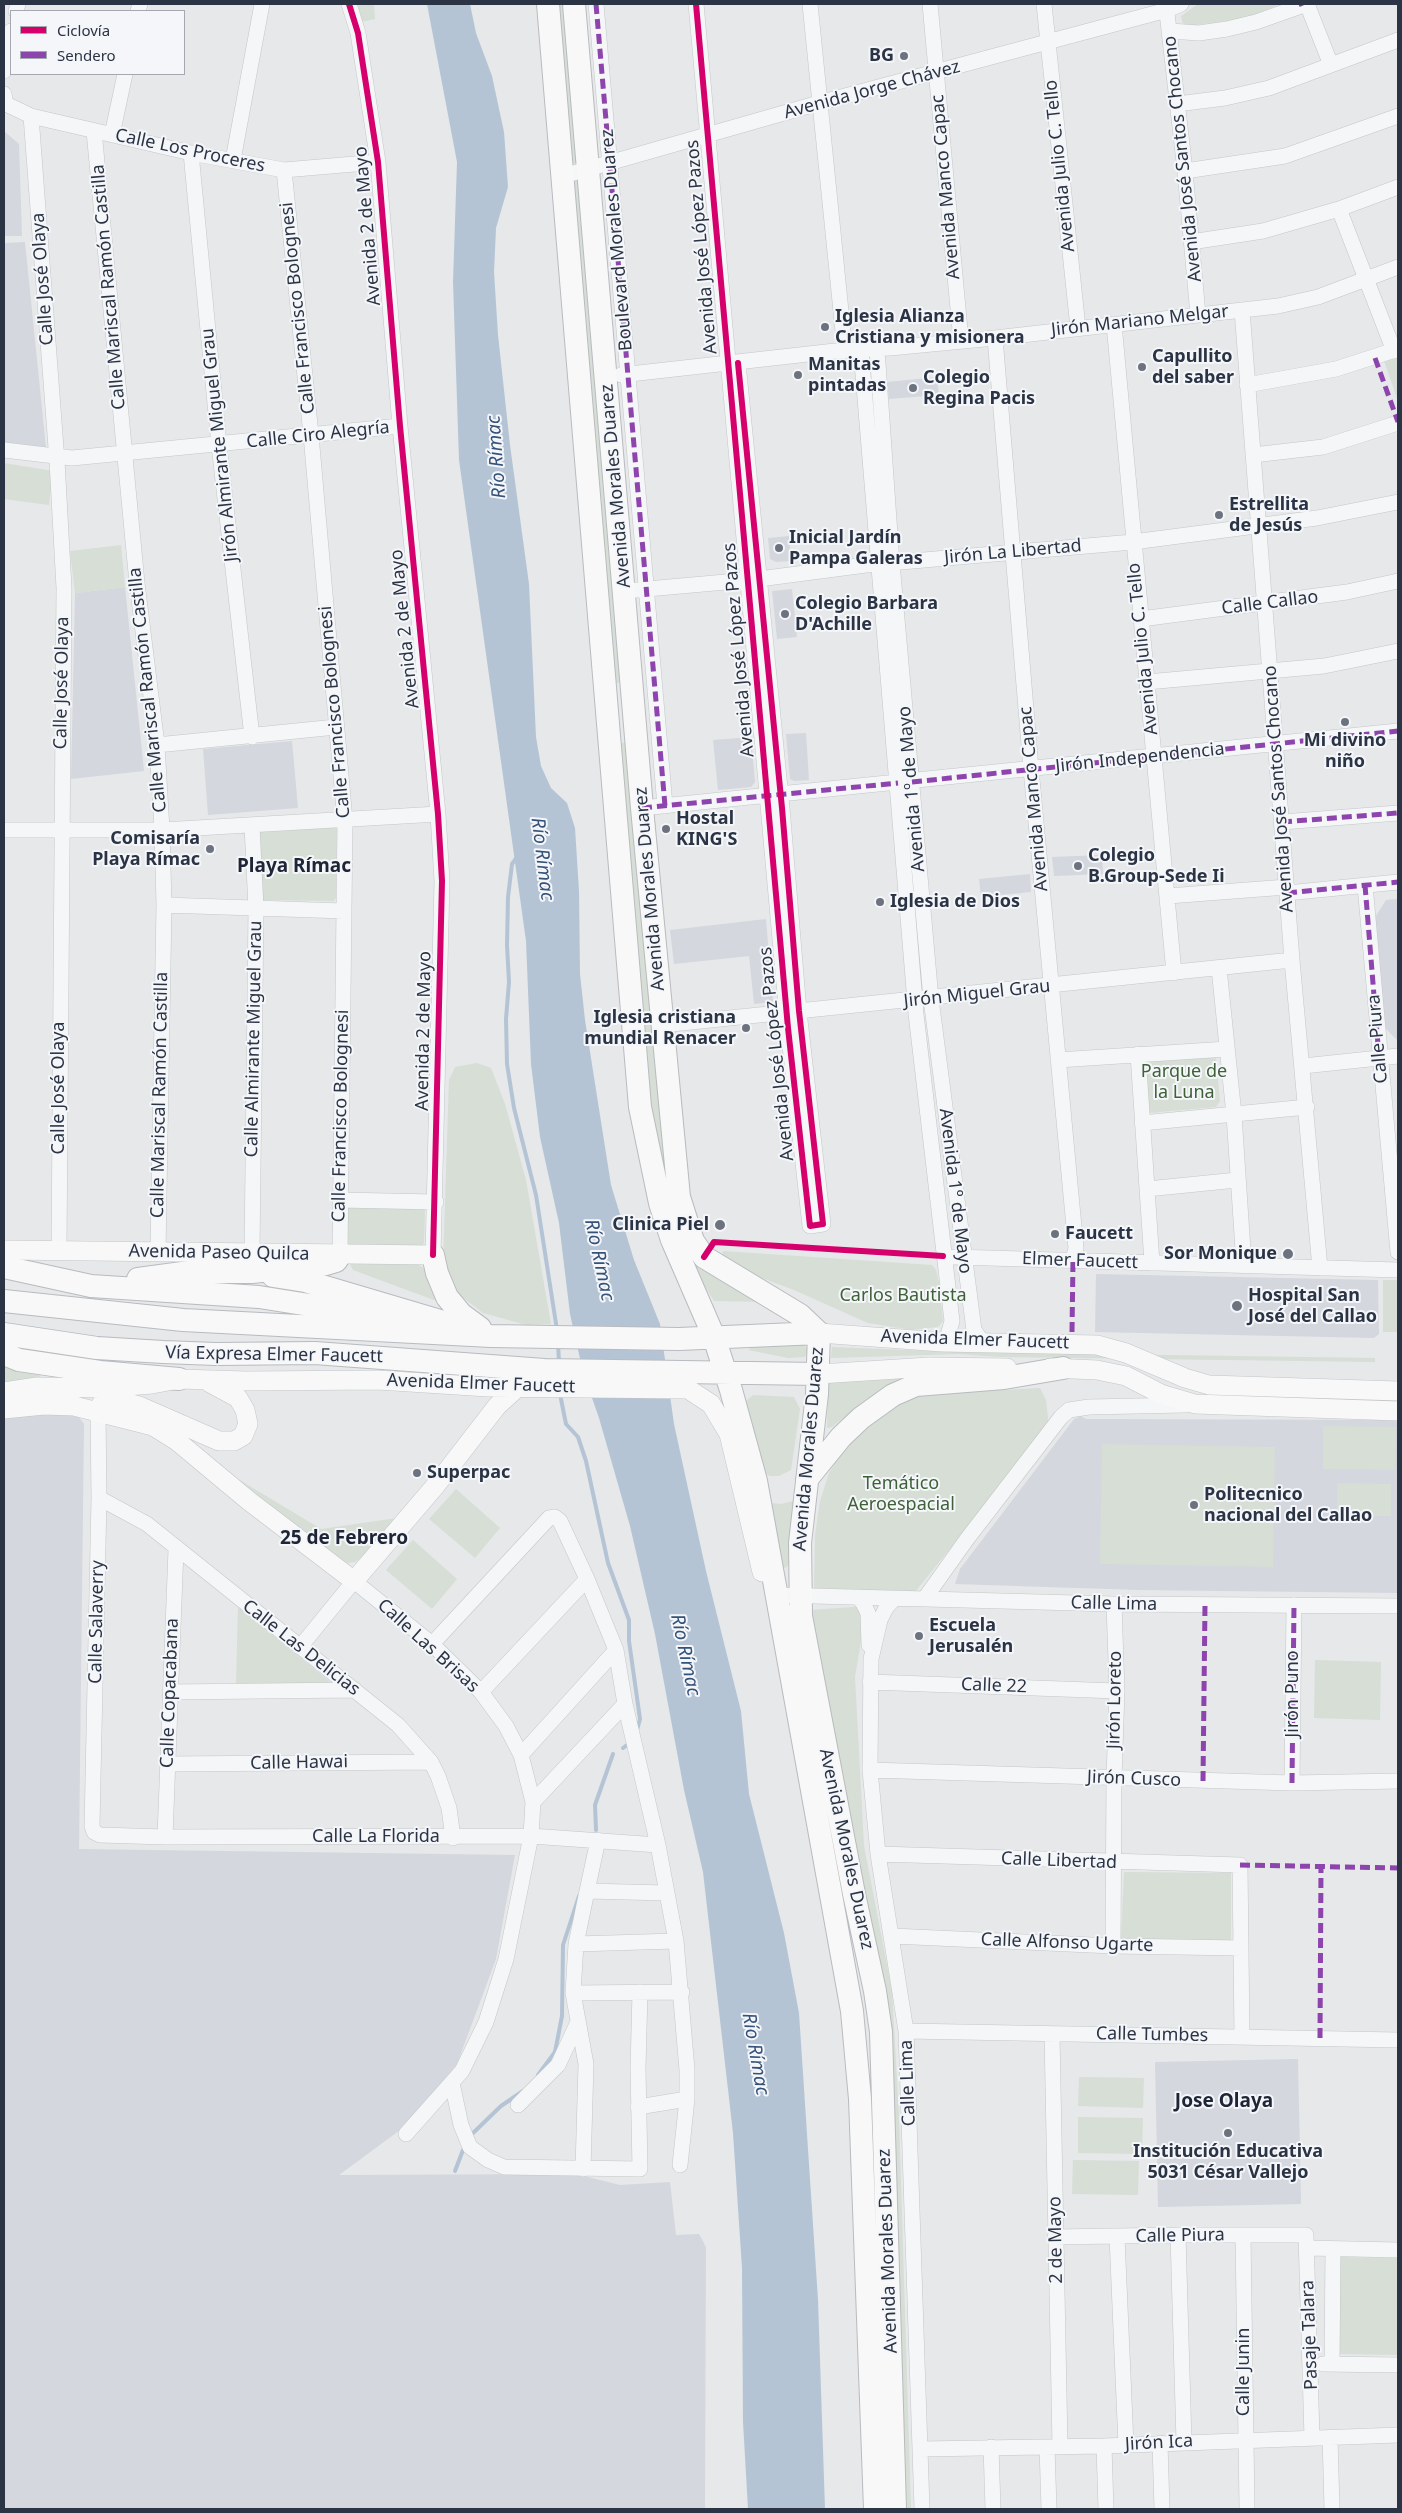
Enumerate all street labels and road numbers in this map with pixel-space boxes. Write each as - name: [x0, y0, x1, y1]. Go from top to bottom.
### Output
- street label: Avenida José Santos Chocano: [1159, 35, 1207, 283]
- street label: Avenida Jorge Chávez: [782, 56, 962, 124]
- street label: Avenida Julio C. Tello: [1040, 79, 1080, 253]
- street label: Avenida Manco Capac: [927, 94, 965, 280]
- street label: Calle Los Proceres: [113, 125, 267, 177]
- street label: Boulevard Morales Duarez: [597, 128, 637, 352]
- street label: Avenida José López Pazos: [682, 139, 722, 355]
- street label: Avenida 2 de Mayo: [350, 145, 386, 307]
- street label: Calle Mariscal Ramón Castilla: [88, 163, 130, 411]
- street label: Calle Francisco Bolognesi: [276, 201, 320, 415]
- street label: Calle José Olaya: [28, 212, 58, 346]
- street label: Jirón Mariano Melgar: [1050, 301, 1230, 341]
- street label: Jirón Almirante Miguel Grau: [197, 327, 243, 563]
- street label: Avenida Morales Duarez: [596, 383, 636, 589]
- street label: Calle Ciro Alegría: [245, 417, 391, 453]
- street label: Jirón La Libertad: [943, 535, 1083, 569]
- street label: Avenida José López Pazos: [719, 542, 759, 758]
- street label: Avenida 2 de Mayo: [386, 548, 424, 710]
- street label: Avenida Julio C. Tello: [1123, 562, 1163, 736]
- street label: Calle Mariscal Ramón Castilla: [124, 566, 172, 814]
- street label: Calle Callao: [1220, 586, 1320, 620]
- street label: Calle Francisco Bolognesi: [315, 605, 355, 819]
- street label: Calle José Olaya: [50, 616, 74, 750]
- street label: Avenida José Santos Chocano: [1260, 665, 1298, 913]
- street label: Avenida 1º de Mayo: [894, 705, 930, 873]
- street label: Avenida Manco Capac: [1015, 706, 1053, 892]
- street label: Jirón Independencia: [1054, 738, 1226, 778]
- street label: Avenida Morales Duarez: [630, 786, 670, 992]
- street label: Calle Almirante Miguel Grau: [241, 920, 267, 1158]
- street label: Avenida José López Pazos: [755, 946, 799, 1162]
- street label: Avenida 2 de Mayo: [412, 951, 436, 1111]
- street label: Calle Mariscal Ramón Castilla: [147, 972, 173, 1218]
- street label: Jirón Miguel Grau: [903, 976, 1051, 1012]
- street label: Calle Piura: [1363, 994, 1393, 1084]
- street label: Calle Francisco Bolognesi: [328, 1009, 354, 1223]
- street label: Calle José Olaya: [48, 1022, 70, 1154]
- street label: Avenida 1º de Mayo: [934, 1107, 976, 1275]
- street label: Avenida Paseo Quilca: [128, 1241, 310, 1265]
- street label: Elmer Faucett: [1022, 1248, 1138, 1274]
- street label: Avenida Elmer Faucett: [880, 1326, 1070, 1354]
- street label: Vía Expresa Elmer Faucett: [165, 1342, 383, 1368]
- street label: Avenida Morales Duarez: [789, 1346, 829, 1552]
- street label: Avenida Elmer Faucett: [386, 1370, 576, 1398]
- street label: Calle Salaverry: [85, 1560, 109, 1684]
- street label: Calle Lima: [1071, 1592, 1157, 1616]
- street label: Calle Las Delicias: [238, 1595, 364, 1701]
- street label: Calle Las Brisas: [373, 1595, 483, 1697]
- street label: Calle Copacabana: [157, 1618, 183, 1768]
- street label: Jirón Puno: [1282, 1650, 1304, 1738]
- street label: Jirón Loreto: [1103, 1651, 1127, 1749]
- street label: Calle 22: [961, 1674, 1027, 1698]
- street label: Avenida Morales Duarez: [814, 1747, 878, 1951]
- street label: Calle Hawai: [250, 1751, 348, 1775]
- street label: Jirón Cusco: [1087, 1767, 1181, 1791]
- street label: Calle La Florida: [312, 1826, 440, 1848]
- street label: Calle Libertad: [1001, 1848, 1117, 1874]
- street label: Calle Alfonso Ugarte: [980, 1929, 1154, 1957]
- street label: Calle Tumbes: [1096, 2023, 1208, 2047]
- street label: Calle Lima: [896, 2039, 920, 2127]
- street label: Avenida Morales Duarez: [874, 2148, 902, 2354]
- street label: 2 de Mayo: [1044, 2196, 1068, 2284]
- street label: Calle Piura: [1135, 2224, 1225, 2248]
- street label: Pasaje Talara: [1297, 2280, 1323, 2390]
- street label: Calle Junin: [1233, 2328, 1255, 2416]
- street label: Jirón Ica: [1124, 2430, 1194, 2456]

